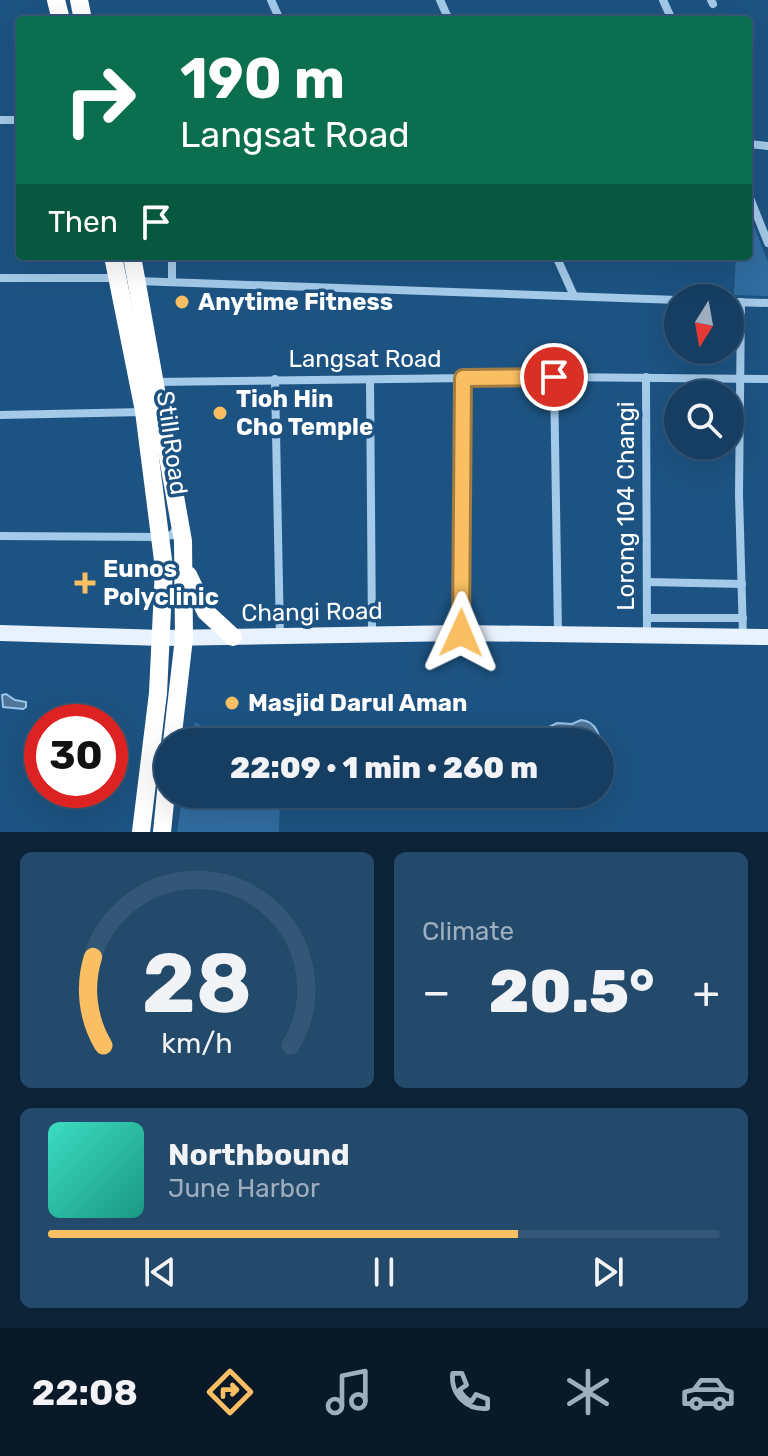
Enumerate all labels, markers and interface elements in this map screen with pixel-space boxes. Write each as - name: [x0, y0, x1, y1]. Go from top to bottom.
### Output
- text: 190 m: [180, 46, 345, 112]
- icon: right: [48, 48, 152, 152]
- text: Langsat Road: [180, 113, 410, 156]
- icon: arrive: [134, 200, 178, 244]
- text: Then: [48, 204, 118, 240]
- north arrow: [664, 284, 744, 364]
- map controls: [664, 284, 744, 460]
- place label: Anytime Fitness: [198, 288, 393, 316]
- marker: Anytime Fitness: [173, 293, 191, 311]
- pin: [520, 343, 588, 411]
- street label: Langsat Road: [288, 345, 442, 373]
- icon: arrive: [532, 355, 576, 399]
- button: search: [664, 380, 744, 460]
- place label: Tioh Hin Cho Temple: [236, 385, 373, 441]
- street label: Still Road: [151, 389, 193, 497]
- street label: Lorong 104 Changi: [612, 401, 640, 611]
- marker: Tioh Hin Cho Temple: [211, 404, 229, 422]
- place label: Eunos Polyclinic: [103, 555, 219, 611]
- marker: Eunos Polyclinic: [74, 572, 96, 594]
- position arrow: [419, 591, 503, 675]
- street label: Changi Road: [241, 597, 383, 627]
- place label: Masjid Darul Aman: [248, 689, 467, 717]
- marker: Masjid Darul Aman: [223, 694, 241, 712]
- speed limit sign: 30: [24, 704, 128, 808]
- text: 22:09 · 1 min · 260 m: [230, 750, 538, 786]
- text: Climate: [422, 916, 514, 947]
- text: 28: [142, 934, 252, 1033]
- text: 20.5°: [489, 956, 654, 1027]
- text: −: [422, 966, 451, 1018]
- text: +: [693, 966, 720, 1018]
- text: km/h: [161, 1026, 233, 1060]
- text: Northbound: [168, 1137, 350, 1173]
- text: June Harbor: [168, 1173, 320, 1204]
- icon: previous: [138, 1250, 182, 1294]
- icon: pause: [362, 1250, 406, 1294]
- icon: next: [586, 1250, 630, 1294]
- icon: directions: [202, 1364, 258, 1420]
- icon: music: [321, 1364, 377, 1420]
- icon: phone: [441, 1364, 497, 1420]
- icon: climate: [560, 1364, 616, 1420]
- icon: car: [680, 1364, 736, 1420]
- text: 22:08: [32, 1371, 138, 1414]

